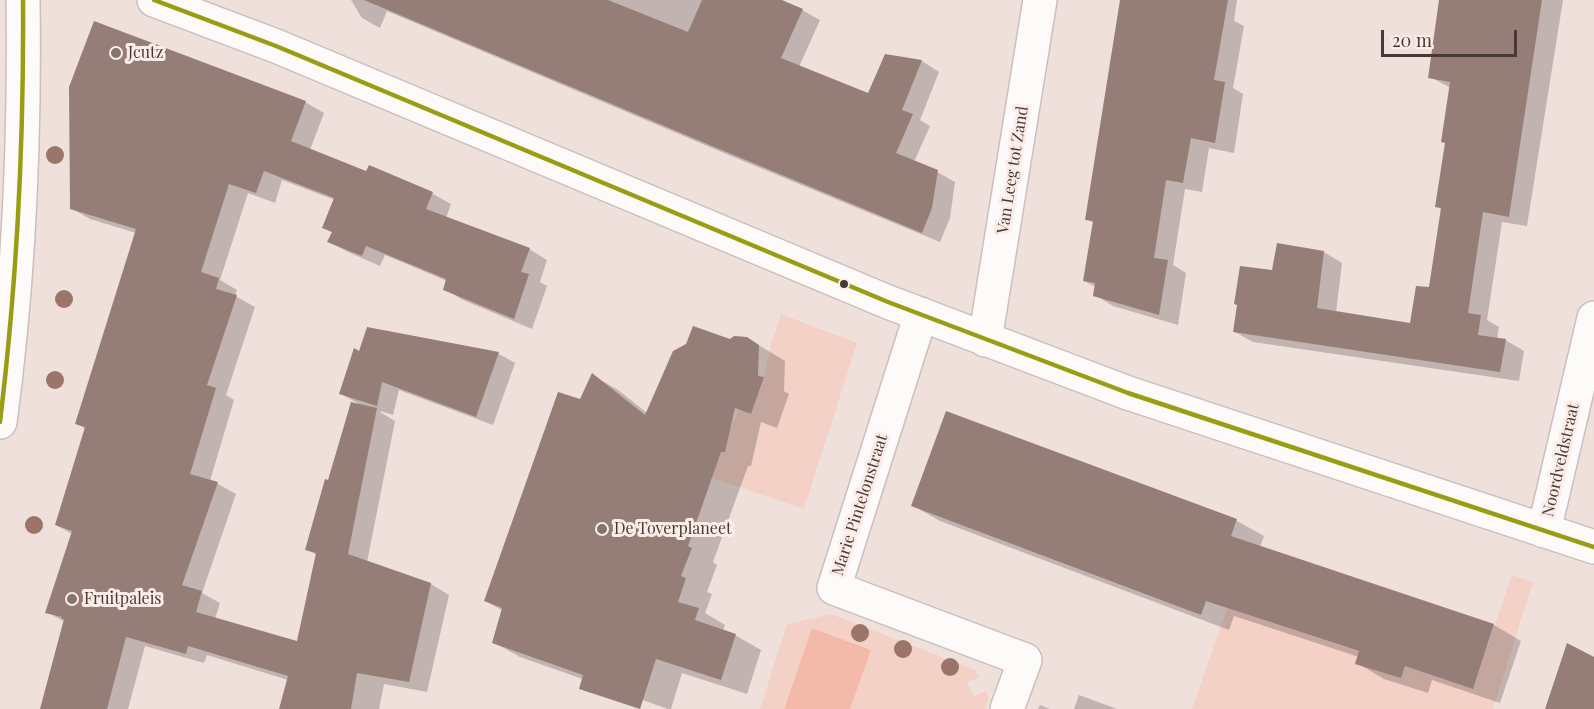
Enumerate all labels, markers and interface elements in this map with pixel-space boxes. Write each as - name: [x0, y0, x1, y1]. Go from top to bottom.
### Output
- scale bar: [1384, 18, 1520, 56]
- text: 20 m: [1392, 28, 1432, 52]
- place label: Jcutz: [128, 43, 163, 63]
- marker: Jcutz: [109, 46, 123, 60]
- street label: Van Leeg tot Zand: [993, 105, 1033, 235]
- unlabelled marker: [838, 278, 850, 290]
- street label: Noordveldstraat: [1539, 401, 1583, 519]
- street label: Marie Pintelonstraat: [828, 432, 892, 578]
- place label: De Toverplaneet: [614, 519, 732, 539]
- marker: De Toverplaneet: [595, 522, 609, 536]
- place label: Fruitpaleis: [84, 589, 161, 609]
- marker: Fruitpaleis: [65, 592, 79, 606]

